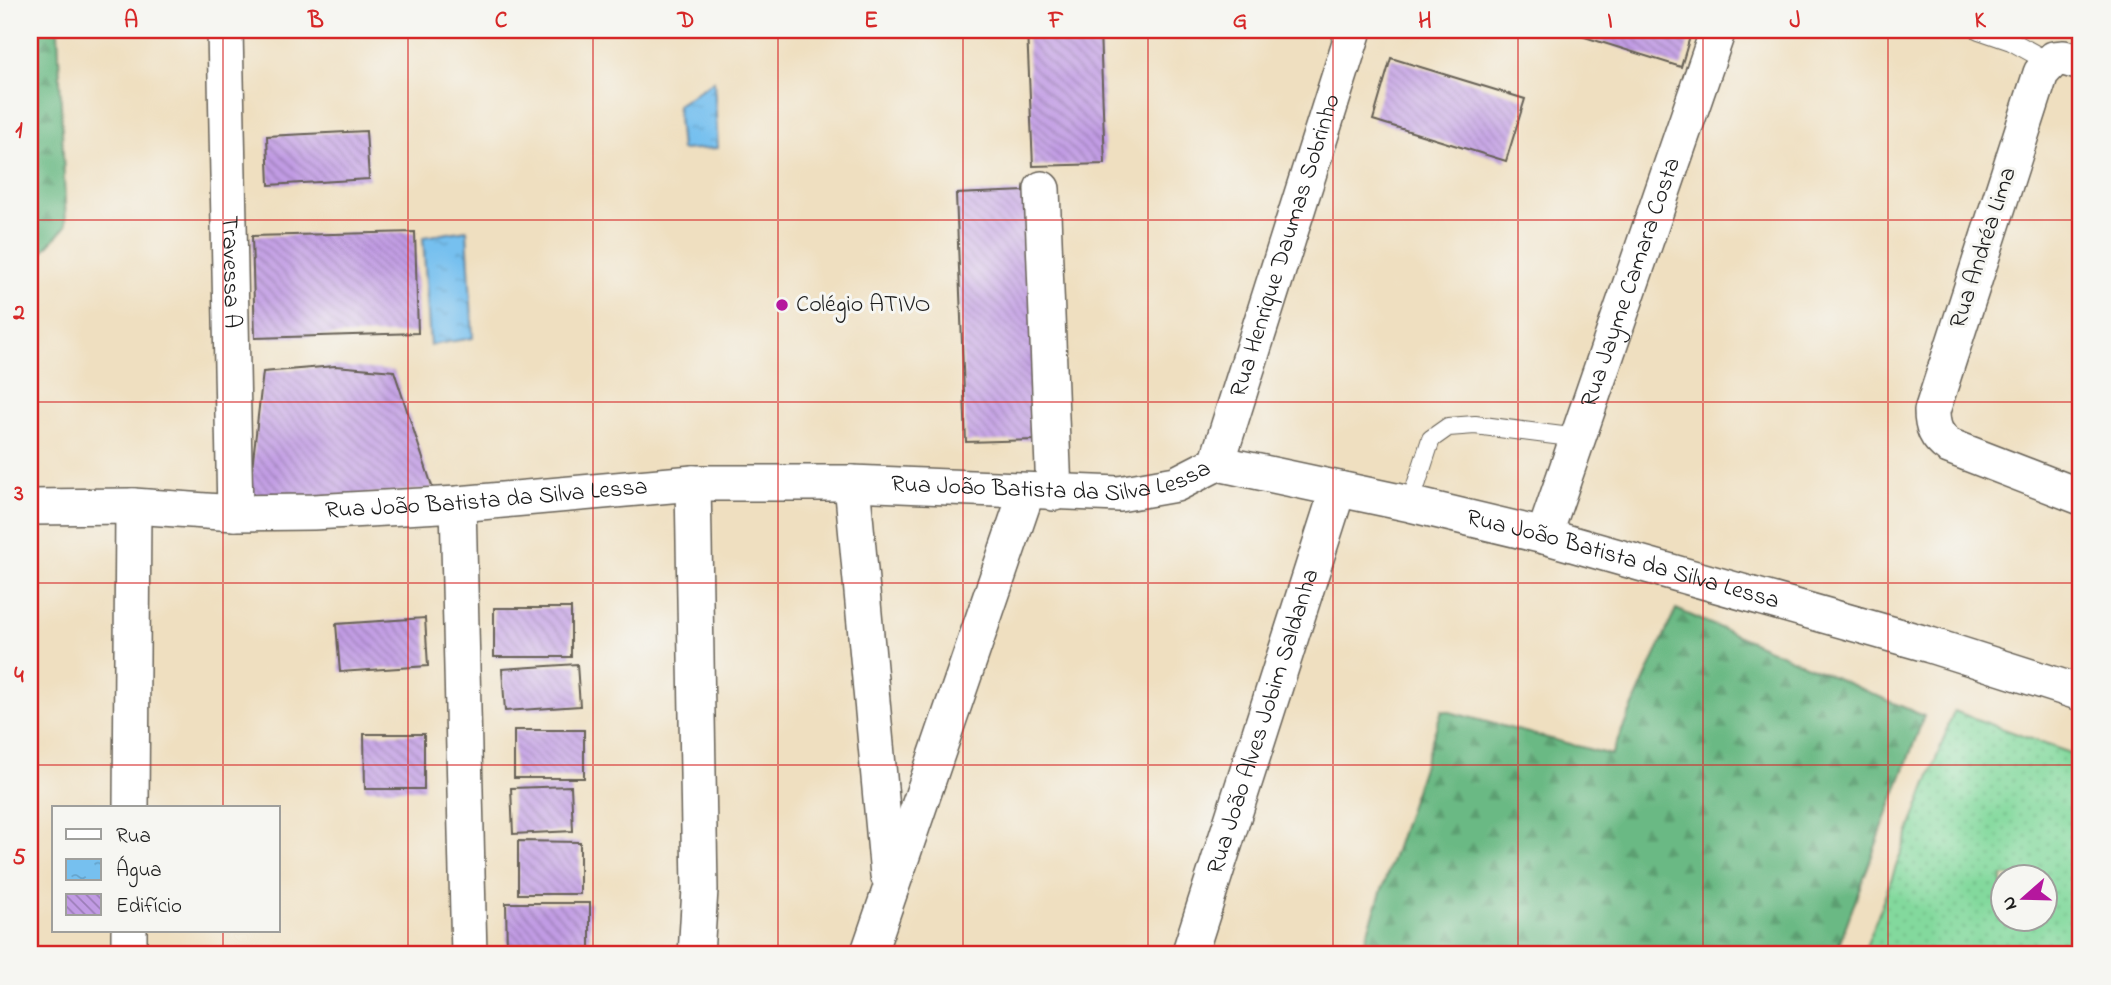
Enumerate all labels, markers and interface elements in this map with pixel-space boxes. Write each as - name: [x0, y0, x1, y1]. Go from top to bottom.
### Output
- text: A: [124, 5, 138, 38]
- text: B: [307, 5, 324, 38]
- text: C: [495, 5, 508, 38]
- text: D: [677, 5, 694, 38]
- text: E: [864, 5, 878, 38]
- text: F: [1048, 5, 1064, 38]
- text: G: [1233, 5, 1247, 38]
- text: H: [1418, 5, 1432, 38]
- text: I: [1607, 5, 1613, 38]
- text: J: [1789, 5, 1801, 38]
- text: K: [1974, 5, 1986, 38]
- street label: Rua Henrique Daumas Sobrinho: [1221, 90, 1350, 402]
- text: 1: [15, 115, 23, 148]
- street label: Rua Jayme Camara Costa: [1572, 153, 1690, 412]
- street label: Rua Andréa Lima: [1941, 163, 2027, 333]
- street label: Travessa A: [211, 215, 249, 329]
- place label: Colégio ATIVO: [796, 288, 931, 323]
- text: 2: [12, 297, 25, 330]
- marker: Colégio ATIVO: [774, 297, 790, 313]
- street label: Rua João Batista da Silva Lessa: [890, 452, 1217, 512]
- street label: Rua João Batista da Silva Lessa: [324, 470, 649, 529]
- text: 3: [13, 478, 24, 511]
- street label: Rua João Batista da Silva Lessa: [1463, 501, 1783, 619]
- street label: Rua João Alves Jobim Saldanha: [1198, 564, 1329, 879]
- text: 4: [14, 660, 24, 693]
- legend: [52, 806, 280, 932]
- text: Rua: [116, 822, 151, 852]
- text: 5: [12, 842, 26, 875]
- text: Água: [116, 855, 162, 888]
- north arrow: [1988, 862, 2058, 932]
- text: Edifício: [116, 892, 182, 922]
- text: N: [1995, 892, 2025, 914]

